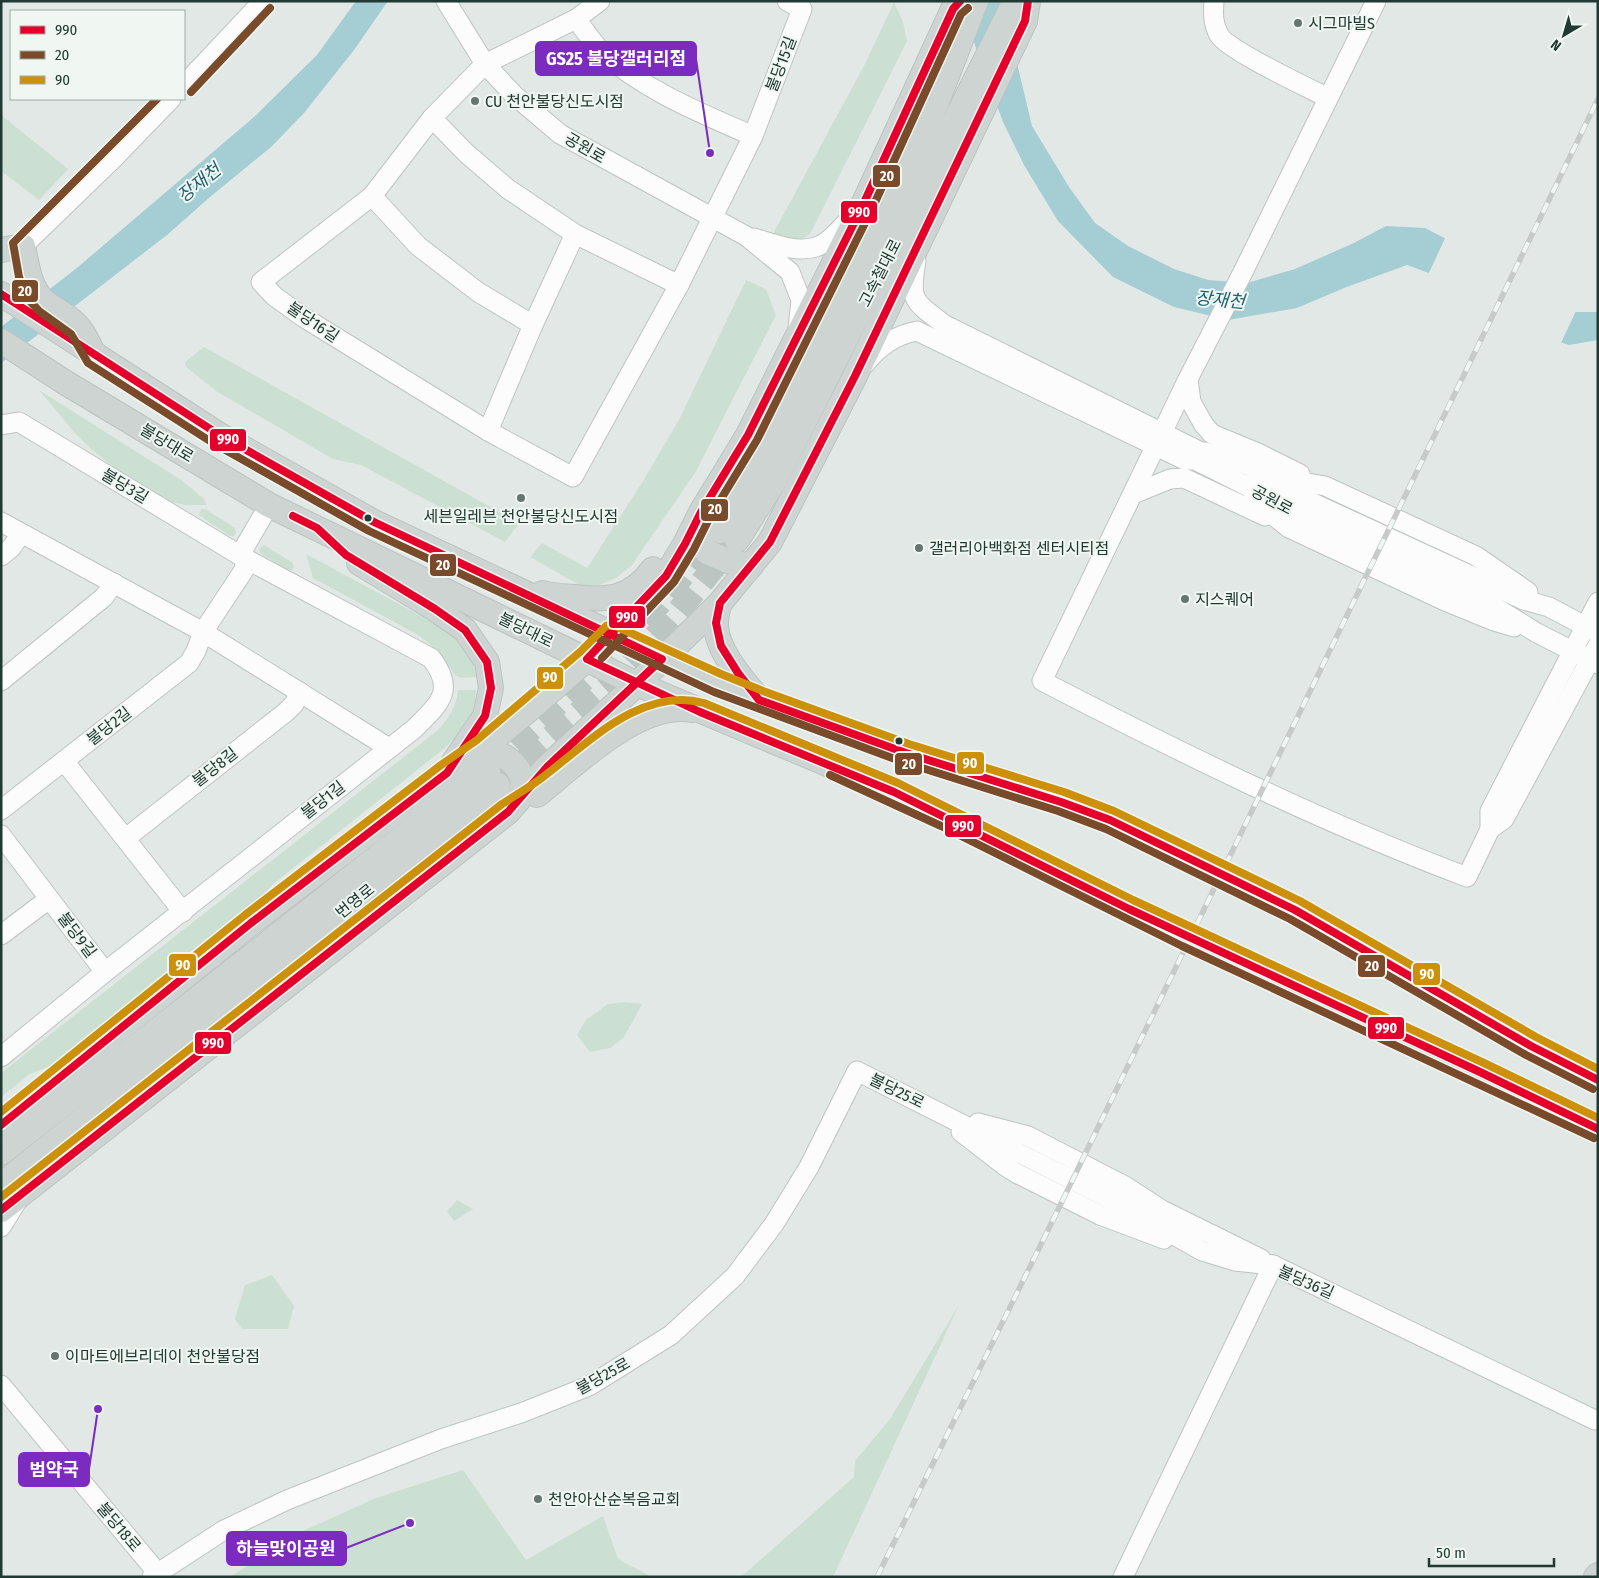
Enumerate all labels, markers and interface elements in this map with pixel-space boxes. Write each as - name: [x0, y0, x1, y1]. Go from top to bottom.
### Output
- legend: [10, 10, 185, 100]
- north arrow: [1539, 10, 1589, 60]
- place label: 시그마빌S: [1308, 14, 1375, 33]
- marker: 시그마빌S: [1292, 17, 1304, 29]
- text: 990: [55, 21, 77, 39]
- street label: 불당15길: [762, 34, 800, 94]
- text: N: [1548, 36, 1565, 54]
- callout: GS25 불당갤러리점: [536, 42, 696, 75]
- text: 20: [55, 46, 69, 64]
- text: GS25 불당갤러리점: [546, 48, 686, 70]
- text: 90: [55, 71, 70, 89]
- place label: CU 천안불당신도시점: [485, 92, 624, 111]
- marker: CU 천안불당신도시점: [469, 95, 481, 107]
- street label: 공원로: [561, 129, 609, 167]
- water label: 장재천: [173, 157, 227, 207]
- line badge: 20: [872, 164, 901, 188]
- text: 20: [879, 168, 894, 185]
- line badge: 990: [840, 200, 878, 224]
- text: 990: [848, 204, 870, 221]
- street label: 고속철대로: [855, 236, 905, 310]
- line badge: 20: [11, 279, 39, 303]
- text: 20: [17, 283, 32, 300]
- water label: 장재천: [1194, 287, 1248, 313]
- street label: 불당16길: [284, 298, 342, 346]
- street label: 불당대로: [137, 420, 197, 466]
- line badge: 990: [209, 428, 247, 452]
- text: 990: [217, 431, 239, 448]
- street label: 불당3길: [98, 465, 152, 507]
- street label: 공원로: [1248, 481, 1296, 519]
- marker: 세븐일레븐 천안불당신도시점: [515, 492, 527, 504]
- line badge: 20: [700, 498, 729, 522]
- text: 20: [707, 501, 722, 518]
- place label: 세븐일레븐 천안불당신도시점: [423, 507, 619, 526]
- unlabelled marker: [363, 513, 373, 523]
- place label: 갤러리아백화점 센터시티점: [929, 539, 1109, 558]
- marker: 갤러리아백화점 센터시티점: [913, 542, 925, 554]
- line badge: 20: [429, 553, 457, 577]
- text: 20: [435, 557, 450, 574]
- place label: 지스퀘어: [1195, 590, 1254, 609]
- marker: 지스퀘어: [1179, 593, 1191, 605]
- line badge: 990: [608, 605, 646, 629]
- street label: 불당대로: [495, 609, 557, 652]
- text: 990: [616, 609, 638, 626]
- line badge: 90: [536, 666, 564, 690]
- text: 90: [543, 669, 558, 686]
- street label: 불당2길: [83, 703, 135, 749]
- unlabelled marker: [894, 736, 904, 746]
- street label: 불당8길: [189, 743, 241, 791]
- line badge: 90: [956, 751, 985, 775]
- line badge: 20: [894, 752, 923, 776]
- text: 90: [963, 755, 978, 772]
- text: 20: [901, 756, 916, 773]
- street label: 불당1길: [297, 777, 349, 823]
- line badge: 990: [944, 814, 982, 838]
- text: 990: [952, 818, 974, 835]
- street label: 번영로: [332, 880, 378, 922]
- street label: 불당9길: [54, 909, 100, 961]
- line badge: 90: [168, 953, 197, 977]
- line badge: 20: [1357, 954, 1386, 978]
- text: 90: [176, 957, 191, 974]
- text: 20: [1364, 958, 1379, 975]
- line badge: 90: [1412, 962, 1441, 986]
- text: 90: [1420, 966, 1435, 983]
- line badge: 990: [1367, 1016, 1405, 1040]
- text: 990: [1375, 1020, 1397, 1037]
- line badge: 990: [194, 1031, 232, 1055]
- text: 990: [202, 1035, 224, 1052]
- street label: 불당25로: [867, 1070, 928, 1112]
- street label: 불당36길: [1275, 1261, 1337, 1303]
- place label: 이마트에브리데이 천안불당점: [65, 1347, 260, 1366]
- marker: 이마트에브리데이 천안불당점: [49, 1350, 61, 1362]
- street label: 불당25로: [573, 1353, 633, 1399]
- callout: 범약국: [19, 1453, 89, 1486]
- text: 범약국: [29, 1459, 79, 1481]
- place label: 천안아산순복음교회: [548, 1490, 680, 1509]
- marker: 천안아산순복음교회: [532, 1493, 544, 1505]
- street label: 불당18로: [93, 1499, 145, 1556]
- callout: 하늘맞이공원: [227, 1532, 346, 1565]
- scale bar: [1429, 1536, 1554, 1568]
- text: 하늘맞이공원: [236, 1538, 336, 1560]
- text: 50 m: [1436, 1544, 1466, 1562]

